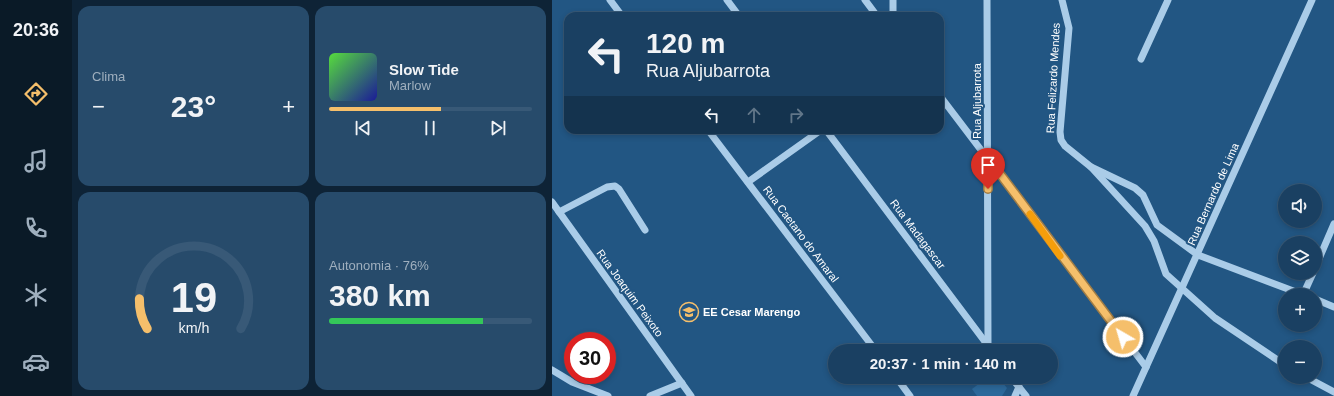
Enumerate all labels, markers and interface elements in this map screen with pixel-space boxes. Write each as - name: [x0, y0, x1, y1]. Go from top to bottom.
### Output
- text: 20:36: [13, 20, 59, 40]
- street label: Rua Felizardo Mendes: [1044, 22, 1062, 134]
- icon: left: [580, 28, 632, 80]
- text: 120 m: [646, 28, 725, 59]
- text: Slow Tide: [389, 61, 459, 78]
- text: Rua Aljubarrota: [646, 61, 770, 81]
- street label: Rua Aljubarrota: [971, 62, 983, 139]
- text: Clima: [92, 69, 125, 84]
- text: Marlow: [389, 78, 431, 93]
- icon: directions: [22, 80, 50, 108]
- text: 23°: [171, 90, 216, 123]
- text: −: [92, 94, 105, 119]
- text: +: [282, 94, 295, 119]
- icon: left: [701, 104, 723, 126]
- icon: ahead: [743, 104, 765, 126]
- icon: right: [785, 104, 807, 126]
- icon: previous: [352, 117, 374, 139]
- icon: pause: [419, 117, 441, 139]
- icon: next: [487, 117, 509, 139]
- street label: Rua Bernardo de Lima: [1185, 140, 1241, 247]
- icon: music: [22, 147, 50, 175]
- pin: [971, 148, 1005, 189]
- icon: arrive: [977, 154, 999, 176]
- street label: Rua Caetano do Amaral: [761, 184, 841, 284]
- map controls: [1278, 184, 1322, 384]
- button: sound: [1278, 184, 1322, 228]
- street label: Rua Madagascar: [888, 197, 948, 271]
- icon: phone: [22, 214, 50, 242]
- button: layers: [1278, 236, 1322, 280]
- street label: Rua Joaquim Peixoto: [594, 247, 666, 339]
- text: Autonomia · 76%: [329, 258, 429, 273]
- text: 19: [170, 274, 217, 321]
- text: 380 km: [329, 279, 431, 312]
- icon: climate: [22, 281, 50, 309]
- button: +: [1278, 288, 1322, 332]
- school or university icon: EE Cesar Marengo: [678, 301, 700, 323]
- place label: EE Cesar Marengo: [703, 306, 800, 318]
- position arrow: [1102, 316, 1144, 358]
- text: km/h: [178, 320, 209, 336]
- speed limit sign: 30: [564, 332, 616, 384]
- button: −: [1278, 340, 1322, 384]
- icon: car: [22, 348, 50, 376]
- text: 20:37 · 1 min · 140 m: [870, 355, 1016, 372]

